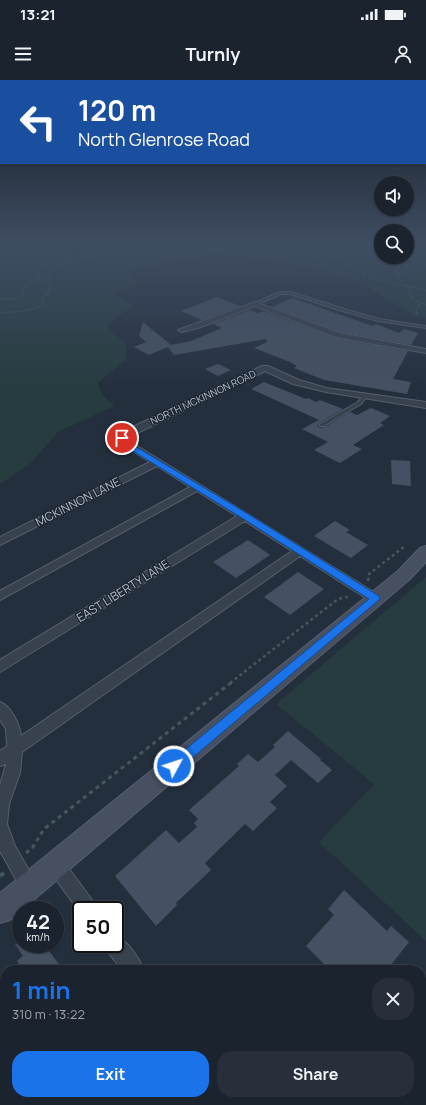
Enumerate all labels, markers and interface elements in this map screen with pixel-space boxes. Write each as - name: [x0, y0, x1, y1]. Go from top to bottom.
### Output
- text: 13:21: [20, 4, 56, 25]
- text: Turnly: [186, 42, 240, 66]
- icon: menu: [12, 43, 34, 65]
- icon: person: [392, 43, 414, 65]
- text: 120 m: [78, 91, 156, 129]
- icon: left: [12, 96, 64, 148]
- text: North Glenrose Road: [78, 127, 250, 151]
- map controls: [374, 176, 414, 264]
- button: sound: [374, 176, 414, 216]
- button: search: [374, 224, 414, 264]
- street label: NORTH MCKINNON ROAD: [148, 366, 258, 428]
- pin: [105, 421, 139, 455]
- icon: arrive: [111, 427, 133, 449]
- street label: MCKINNON LANE: [32, 473, 123, 530]
- street label: EAST LIBERTY LANE: [73, 555, 172, 626]
- position arrow: [153, 745, 195, 787]
- speed limit sign: 50: [72, 901, 124, 953]
- text: 42: [26, 908, 50, 935]
- text: km/h: [26, 930, 50, 944]
- text: 1 min: [12, 973, 71, 1006]
- button: close: [372, 978, 414, 1020]
- text: 310 m · 13:22: [12, 1005, 85, 1023]
- button: Exit: [12, 1051, 209, 1097]
- button: Share: [217, 1051, 414, 1097]

